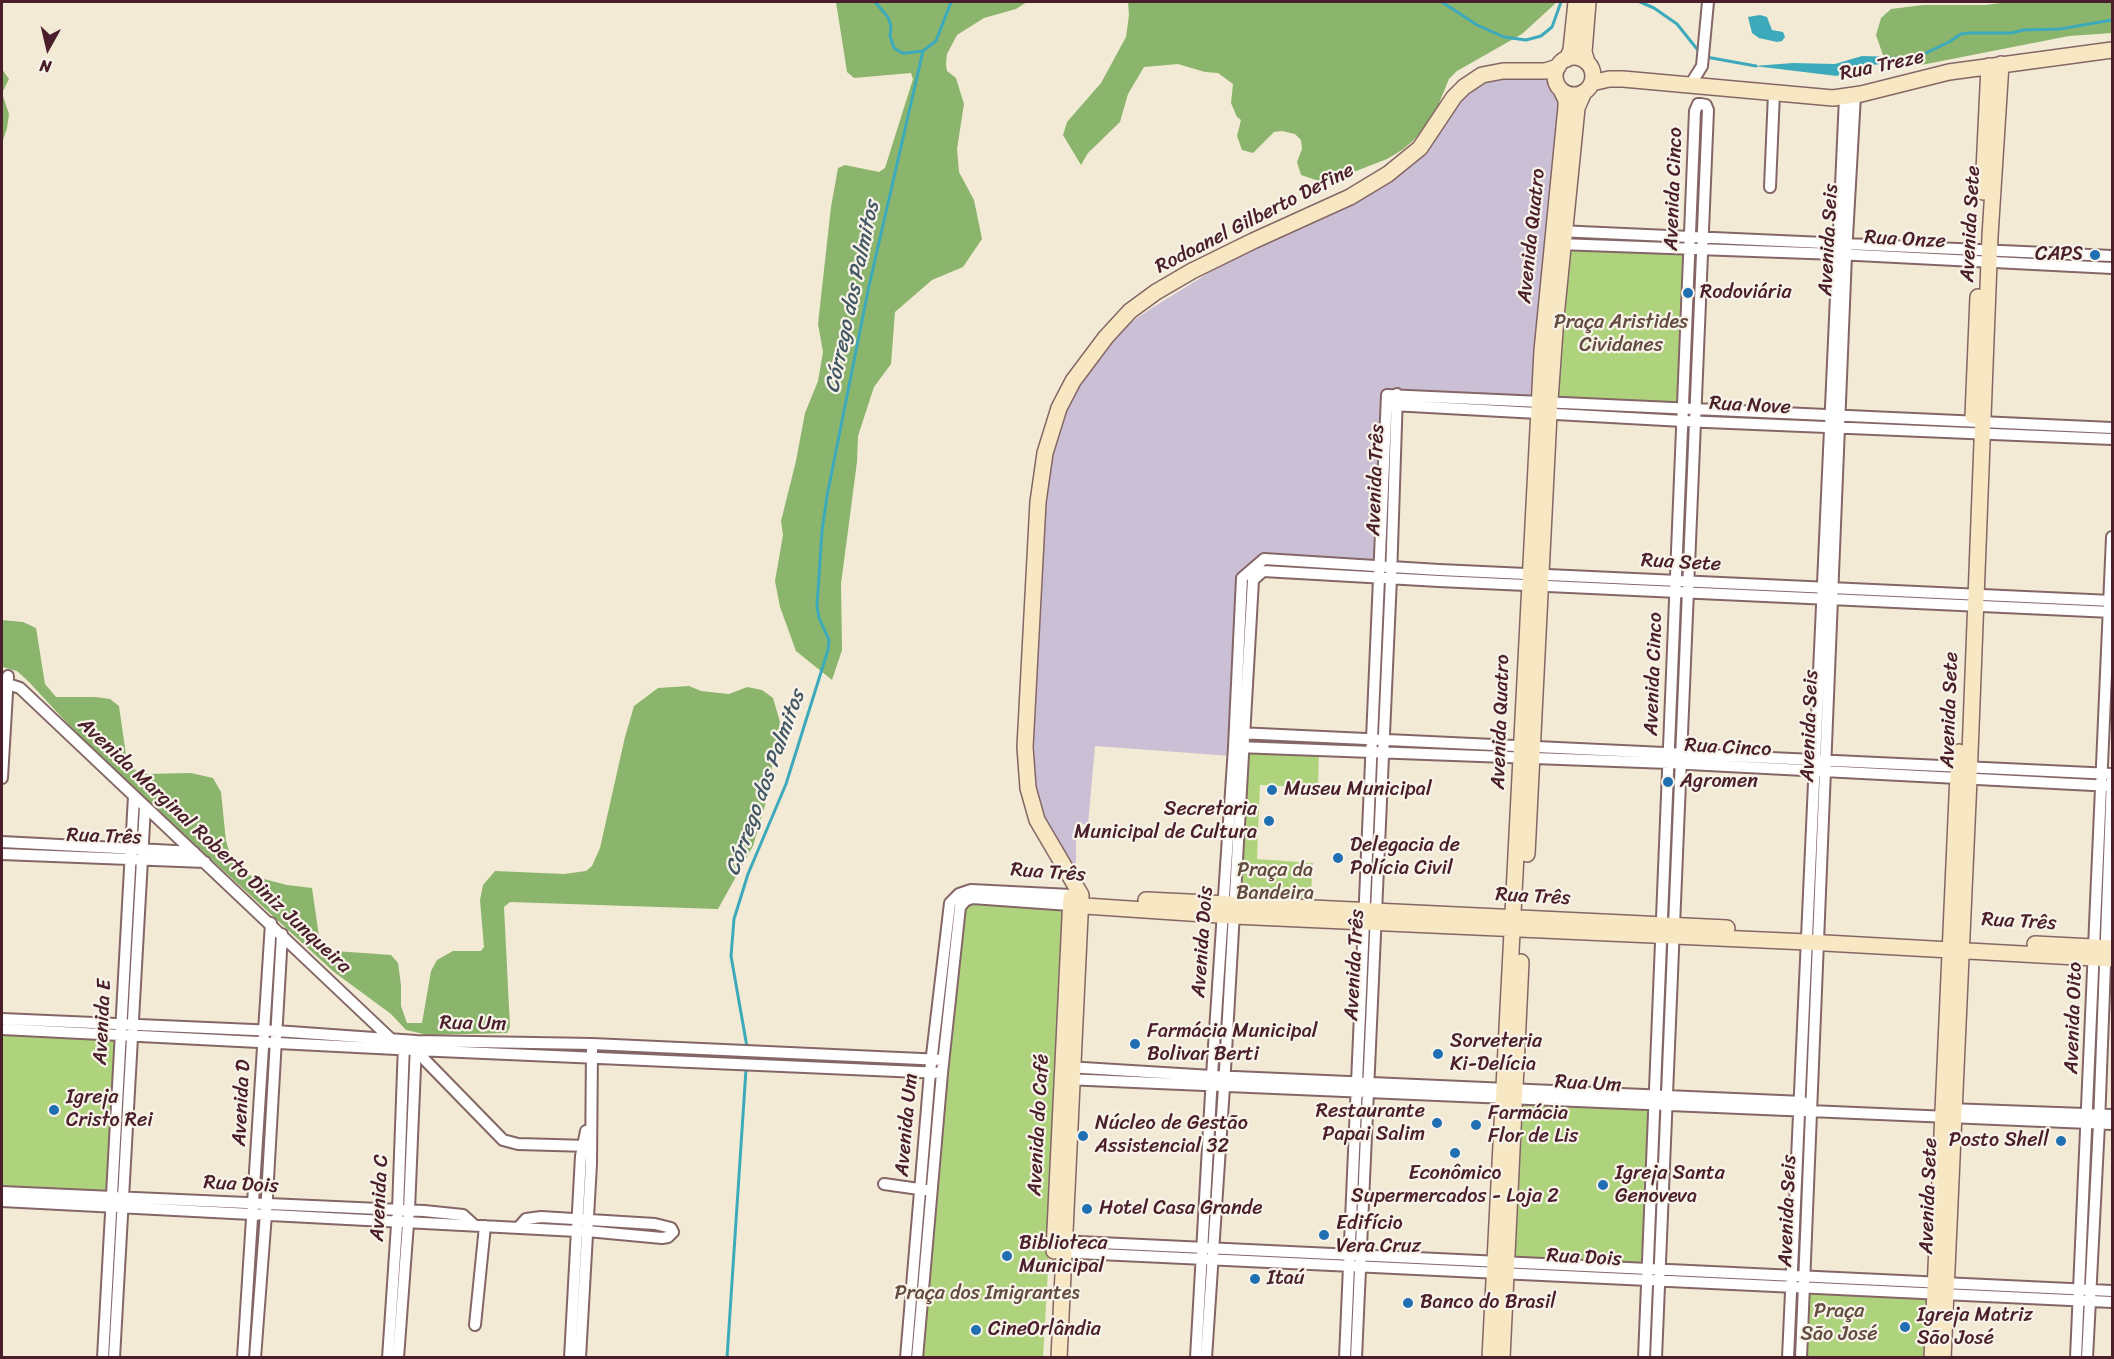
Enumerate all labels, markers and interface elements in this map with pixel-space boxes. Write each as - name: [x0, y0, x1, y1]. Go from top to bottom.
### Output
- north arrow: [18, 18, 78, 78]
- street label: Rua Treze: [1838, 45, 1926, 87]
- text: N: [38, 51, 53, 81]
- street label: Avenida Cinco: [1660, 127, 1688, 251]
- street label: Rodoanel Gilberto Define: [1152, 158, 1358, 280]
- street label: Avenida Sete: [1956, 165, 1986, 283]
- street label: Avenida Quatro: [1513, 167, 1551, 305]
- street label: Avenida Seis: [1814, 183, 1844, 297]
- water label: Córrego dos Palmitos: [820, 199, 886, 395]
- street label: Rua Onze: [1864, 226, 1946, 254]
- place label: CAPS: [2035, 243, 2083, 267]
- marker: CAPS: [2088, 248, 2102, 262]
- place label: Rodoviária: [1700, 281, 1792, 305]
- marker: Rodoviária: [1681, 286, 1695, 300]
- park label: Praça Aristides Cividanes: [1554, 311, 1688, 358]
- street label: Rua Nove: [1709, 392, 1791, 420]
- street label: Avenida Três: [1362, 424, 1390, 536]
- street label: Rua Sete: [1640, 549, 1722, 577]
- street label: Avenida Cinco: [1640, 612, 1668, 736]
- street label: Avenida Sete: [1936, 651, 1964, 769]
- street label: Avenida Quatro: [1487, 654, 1515, 790]
- street label: Avenida Seis: [1796, 669, 1824, 783]
- water label: Córrego dos Palmitos: [721, 687, 811, 879]
- street label: Avenida Marginal Roberto Diniz Junqueira: [72, 713, 356, 979]
- street label: Rua Cinco: [1684, 734, 1772, 762]
- place label: Agromen: [1680, 770, 1758, 794]
- marker: Agromen: [1661, 775, 1675, 789]
- place label: Museu Municipal: [1284, 778, 1432, 802]
- marker: Museu Municipal: [1265, 783, 1279, 797]
- place label: Secretaria Municipal de Cultura: [1074, 798, 1257, 845]
- marker: Secretaria Municipal de Cultura: [1262, 814, 1276, 828]
- street label: Rua Três: [66, 824, 142, 850]
- place label: Delegacia de Polícia Civil: [1350, 834, 1460, 881]
- marker: Delegacia de Polícia Civil: [1331, 851, 1345, 865]
- street label: Rua Três: [1010, 858, 1086, 888]
- park label: Praça da Bandeira: [1236, 859, 1314, 906]
- street label: Rua Três: [1495, 883, 1571, 911]
- street label: Avenida Dois: [1187, 885, 1219, 999]
- street label: Rua Três: [1981, 908, 2057, 936]
- street label: Avenida Três: [1340, 909, 1370, 1021]
- street label: Avenida Oito: [2060, 962, 2088, 1074]
- street label: Avenida E: [89, 978, 117, 1066]
- street label: Rua Um: [439, 1011, 507, 1037]
- place label: Farmácia Municipal Bolivar Berti: [1147, 1020, 1317, 1067]
- place label: Sorveteria Ki-Delícia: [1450, 1030, 1542, 1077]
- marker: Farmácia Municipal Bolivar Berti: [1128, 1037, 1142, 1051]
- marker: Sorveteria Ki-Delícia: [1431, 1047, 1445, 1061]
- street label: Avenida do Café: [1023, 1053, 1055, 1197]
- street label: Avenida D: [228, 1059, 256, 1147]
- street label: Rua Um: [1554, 1070, 1622, 1098]
- street label: Avenida Um: [891, 1072, 923, 1178]
- place label: Igreja Cristo Rei: [66, 1086, 153, 1133]
- place label: Restaurante Papai Salim: [1316, 1100, 1425, 1147]
- place label: Farmácia Flor de Lis: [1488, 1102, 1578, 1149]
- marker: Igreja Cristo Rei: [47, 1103, 61, 1117]
- place label: Núcleo de Gestão Assistencial 32: [1095, 1112, 1248, 1159]
- marker: Restaurante Papai Salim: [1430, 1116, 1444, 1130]
- marker: Farmácia Flor de Lis: [1469, 1118, 1483, 1132]
- marker: Núcleo de Gestão Assistencial 32: [1076, 1129, 1090, 1143]
- place label: Posto Shell: [1949, 1129, 2049, 1153]
- marker: Posto Shell: [2054, 1134, 2068, 1148]
- street label: Avenida Sete: [1915, 1137, 1943, 1255]
- marker: Econômico Supermercados - Loja 2: [1448, 1146, 1462, 1160]
- street label: Avenida C: [366, 1154, 394, 1242]
- street label: Avenida Seis: [1774, 1154, 1802, 1268]
- place label: Econômico Supermercados - Loja 2: [1351, 1162, 1559, 1209]
- place label: Igreja Santa Genoveva: [1615, 1162, 1725, 1209]
- street label: Rua Dois: [203, 1171, 279, 1199]
- marker: Igreja Santa Genoveva: [1596, 1178, 1610, 1192]
- place label: Hotel Casa Grande: [1099, 1197, 1262, 1221]
- marker: Hotel Casa Grande: [1080, 1202, 1094, 1216]
- place label: Edifício Vera Cruz: [1336, 1212, 1421, 1259]
- marker: Edifício Vera Cruz: [1317, 1228, 1331, 1242]
- place label: Biblioteca Municipal: [1019, 1232, 1108, 1279]
- street label: Rua Dois: [1546, 1244, 1622, 1272]
- marker: Biblioteca Municipal: [1000, 1249, 1014, 1263]
- place label: Itaú: [1267, 1267, 1304, 1291]
- marker: Itaú: [1248, 1272, 1262, 1286]
- park label: Praça dos Imigrantes: [894, 1282, 1080, 1306]
- place label: Banco do Brasil: [1420, 1291, 1556, 1315]
- marker: Banco do Brasil: [1401, 1296, 1415, 1310]
- park label: Praça São José: [1801, 1300, 1877, 1347]
- place label: Igreja Matriz São José: [1917, 1304, 2033, 1351]
- place label: CineOrlândia: [988, 1318, 1101, 1342]
- marker: Igreja Matriz São José: [1898, 1320, 1912, 1334]
- marker: CineOrlândia: [969, 1323, 983, 1337]

